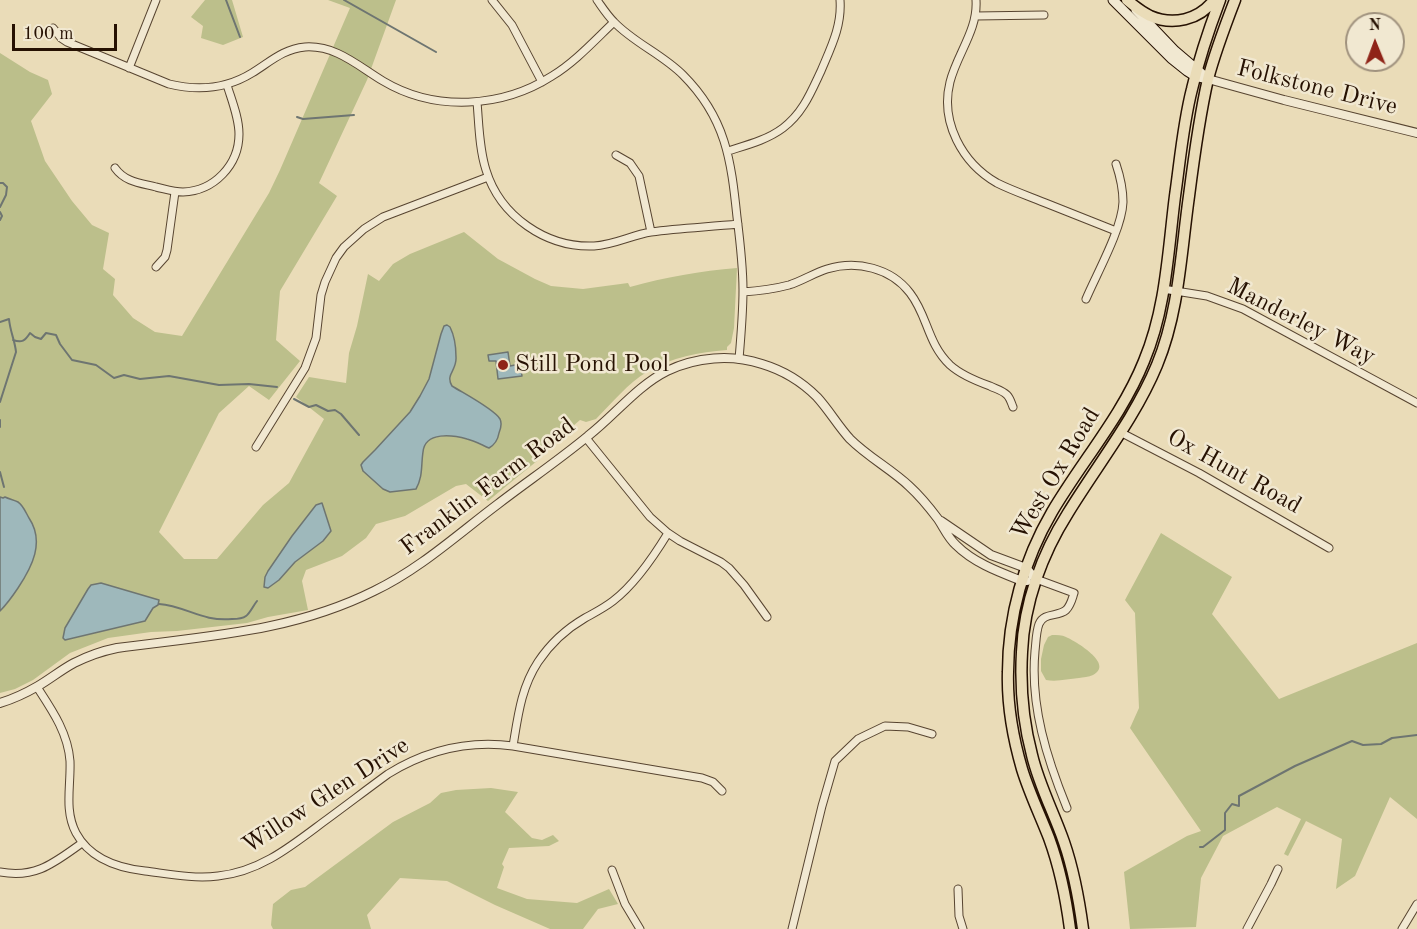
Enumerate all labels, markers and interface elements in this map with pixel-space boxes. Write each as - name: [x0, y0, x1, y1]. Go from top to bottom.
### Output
- scale bar: [15, 12, 120, 50]
- north arrow: [1345, 12, 1405, 72]
- text: N: [1368, 18, 1381, 34]
- text: 100 m: [23, 25, 74, 43]
- street label: Folkstone Drive: [1234, 54, 1400, 122]
- street label: Manderley Way: [1222, 272, 1380, 372]
- place label: Still Pond Pool: [515, 351, 669, 379]
- marker: Still Pond Pool: [496, 358, 510, 372]
- street label: West Ox Road: [1005, 403, 1107, 545]
- street label: Franklin Farm Road: [395, 412, 581, 562]
- street label: Ox Hunt Road: [1162, 423, 1306, 521]
- street label: Willow Glen Drive: [237, 731, 415, 861]

